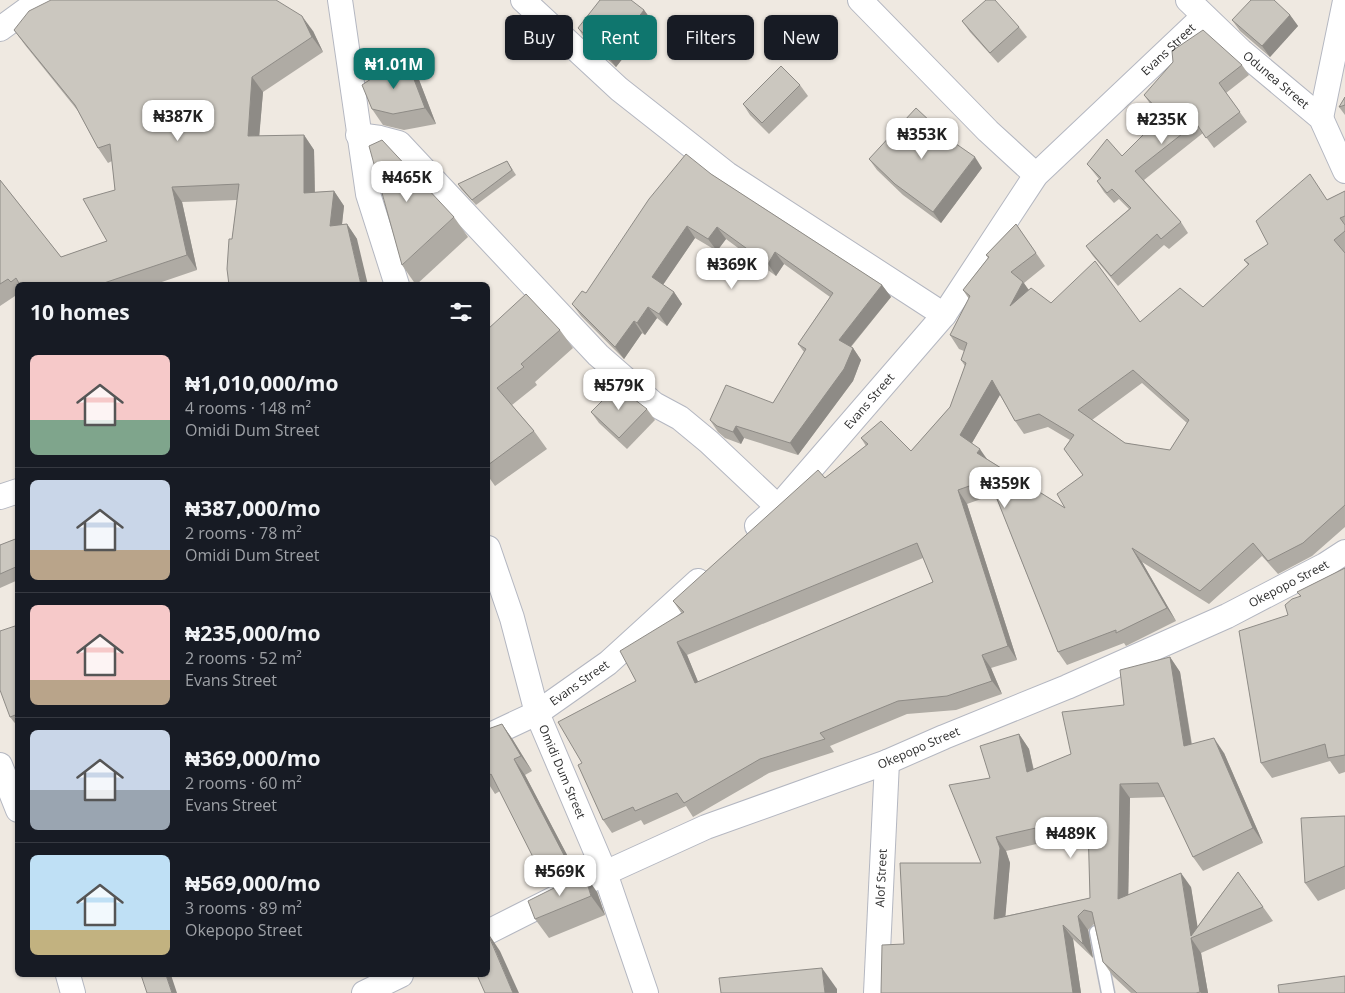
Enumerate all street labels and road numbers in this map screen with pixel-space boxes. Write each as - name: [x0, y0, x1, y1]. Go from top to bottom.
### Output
- street label: Evans Street: [1137, 19, 1199, 79]
- street label: Odunea Street: [1239, 47, 1313, 112]
- street label: Evans Street: [840, 369, 898, 433]
- street label: Okepopo Street: [1245, 556, 1332, 611]
- street label: Evans Street: [546, 656, 612, 710]
- street label: Omidi Dum Street: [535, 722, 590, 821]
- street label: Okepopo Street: [875, 722, 962, 773]
- street label: Alof Street: [871, 848, 891, 908]

